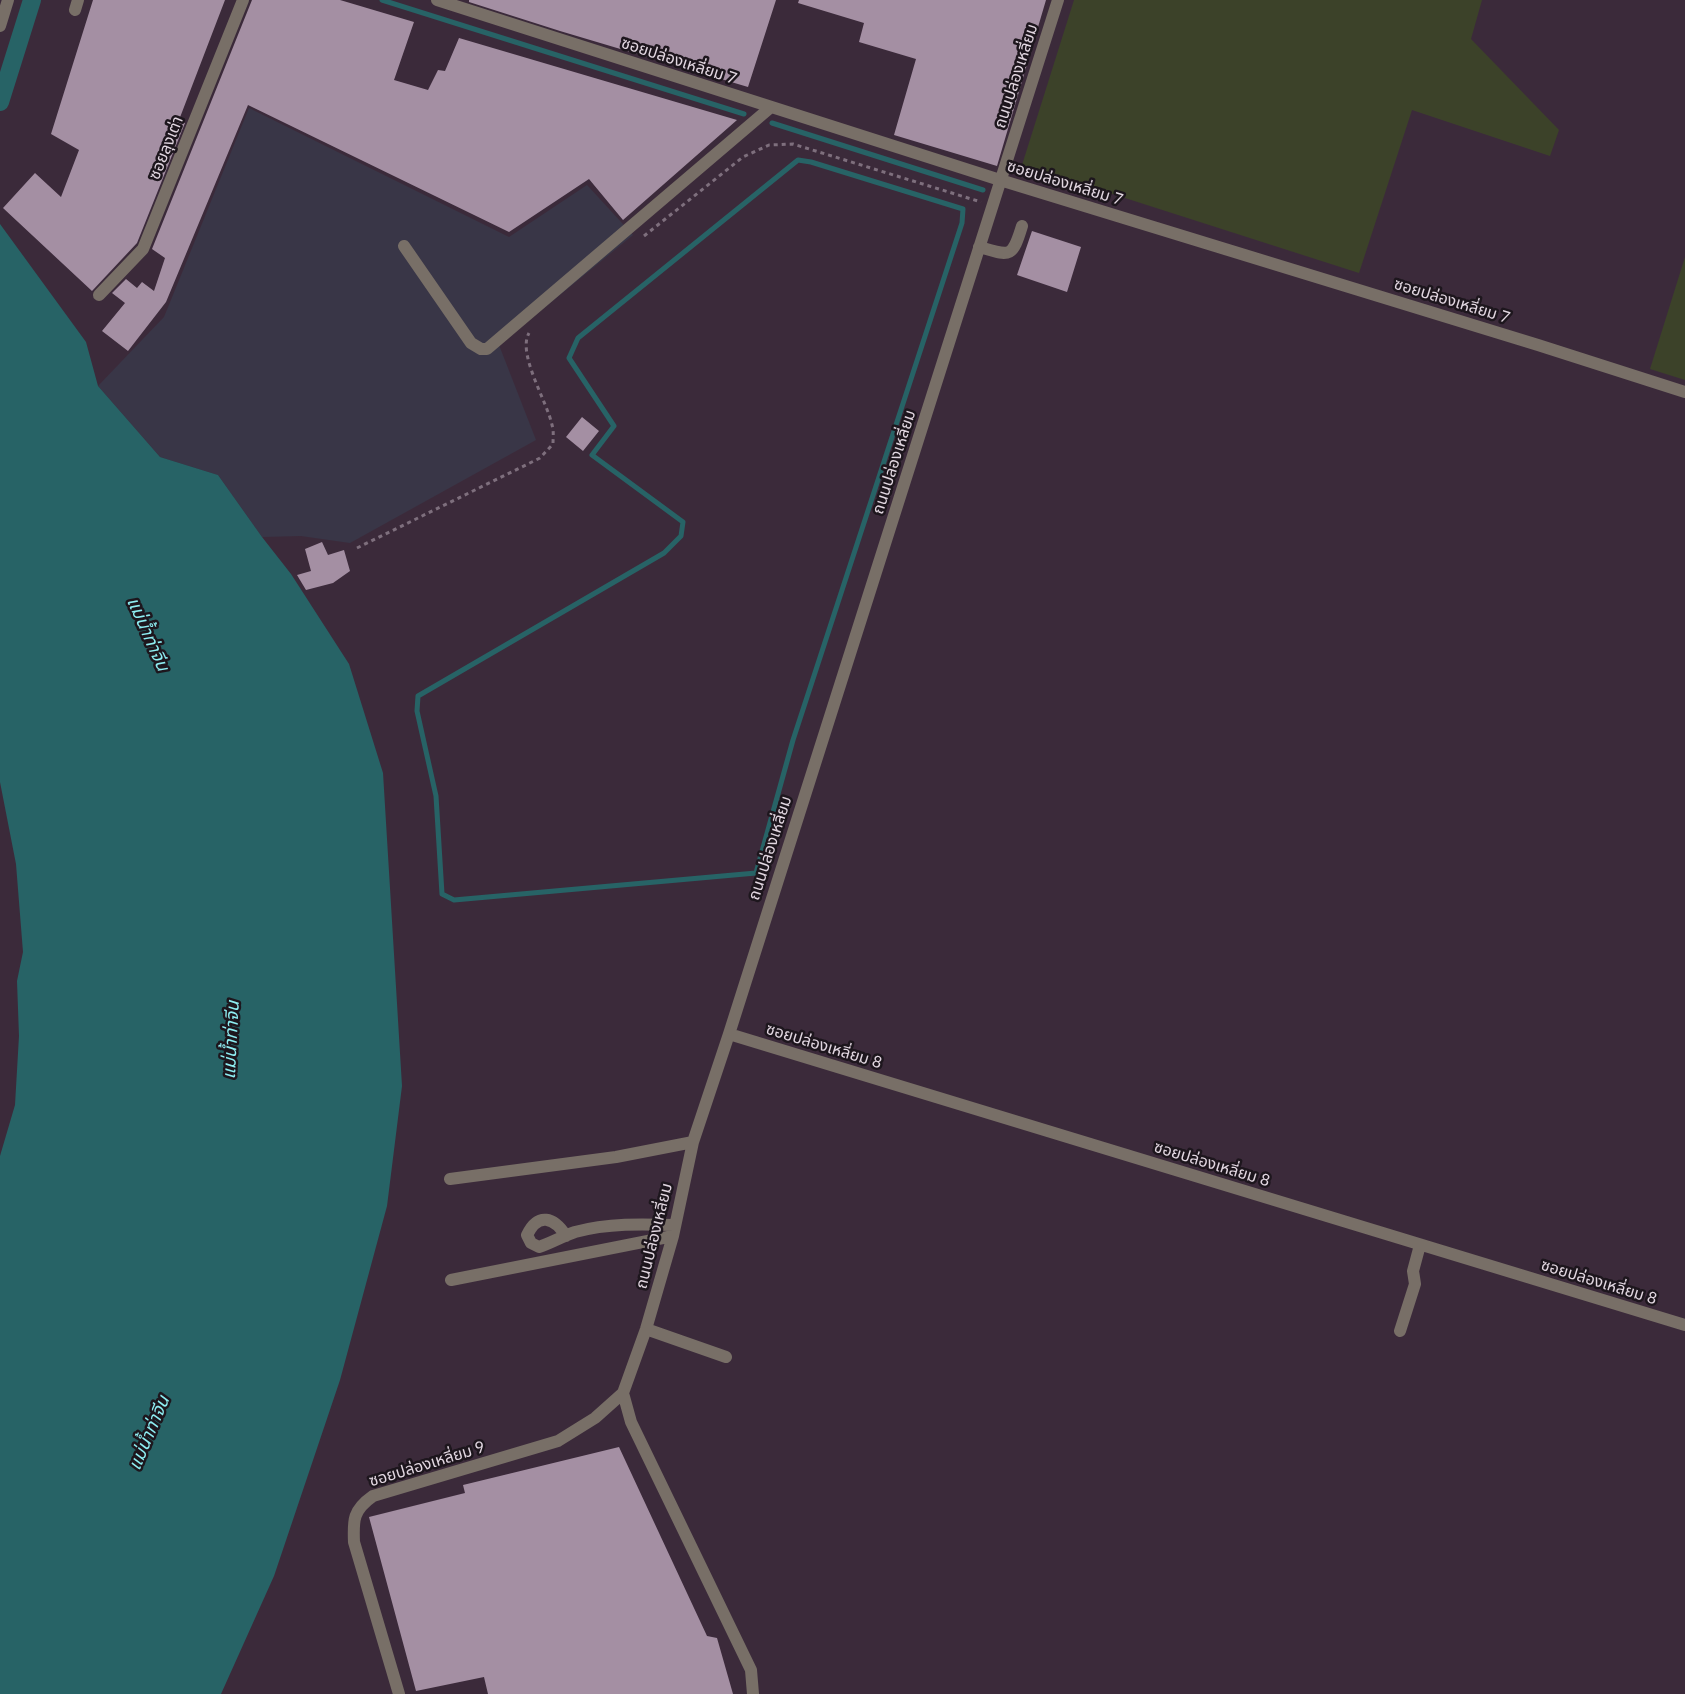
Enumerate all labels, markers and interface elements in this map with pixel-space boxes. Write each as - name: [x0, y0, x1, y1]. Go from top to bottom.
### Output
- street label: ถนนปล่องเหลี่ยม: [990, 21, 1042, 131]
- street label: ซอยปล่องเหลี่ยม 7: [619, 33, 739, 89]
- street label: ซอยลุงเต่า: [145, 114, 187, 182]
- street label: ซอยปล่องเหลี่ยม 7: [1005, 156, 1125, 210]
- street label: ซอยปล่องเหลี่ยม 7: [1392, 274, 1512, 328]
- street label: ถนนปล่องเหลี่ยม: [868, 407, 920, 517]
- water label: แม่น้ำท่าจีน: [122, 594, 174, 674]
- street label: ถนนปล่องเหลี่ยม: [744, 793, 796, 903]
- water label: แม่น้ำท่าจีน: [218, 1000, 244, 1080]
- street label: ซอยปล่องเหลี่ยม 8: [764, 1019, 884, 1073]
- street label: ซอยปล่องเหลี่ยม 8: [1152, 1137, 1272, 1191]
- street label: ถนนปล่องเหลี่ยม: [632, 1181, 676, 1291]
- street label: ซอยปล่องเหลี่ยม 8: [1539, 1255, 1659, 1309]
- water label: แม่น้ำท่าจีน: [124, 1393, 174, 1473]
- street label: ซอยปล่องเหลี่ยม 9: [367, 1437, 487, 1491]

